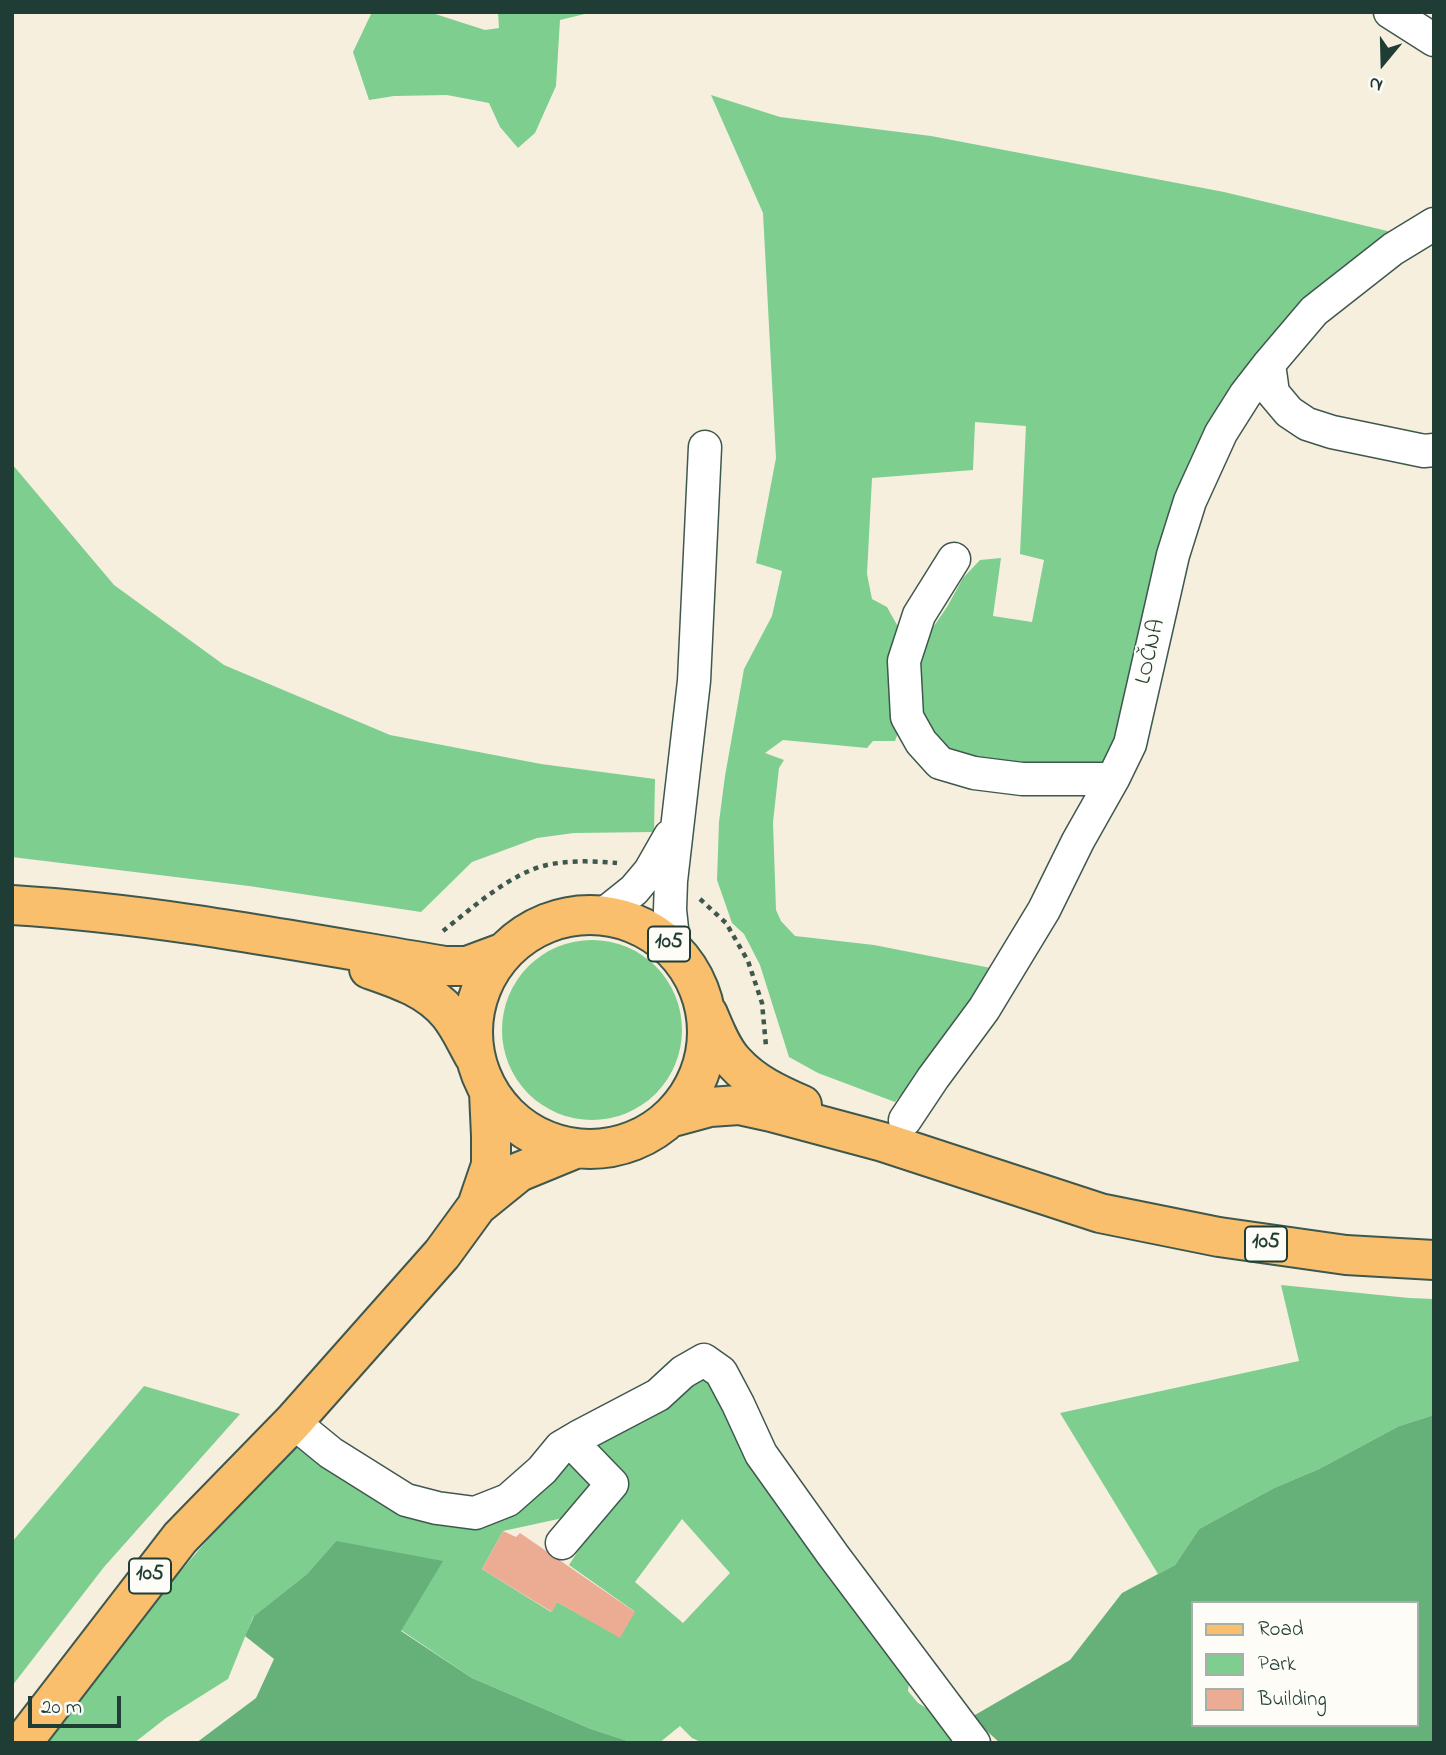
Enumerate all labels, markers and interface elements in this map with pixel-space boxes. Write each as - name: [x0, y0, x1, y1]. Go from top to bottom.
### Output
- north arrow: [1348, 28, 1418, 98]
- text: N: [1366, 68, 1386, 98]
- street label: LOČNA: [1131, 617, 1173, 687]
- road number: 105: [648, 926, 690, 962]
- road number: 105: [1245, 1226, 1287, 1262]
- road number: 105: [129, 1558, 171, 1594]
- legend: [1190, 1601, 1418, 1727]
- text: Road: [1258, 1615, 1304, 1645]
- text: Park: [1258, 1650, 1296, 1680]
- scale bar: [32, 1682, 124, 1726]
- text: Building: [1258, 1685, 1327, 1715]
- text: 20 m: [41, 1693, 82, 1723]

